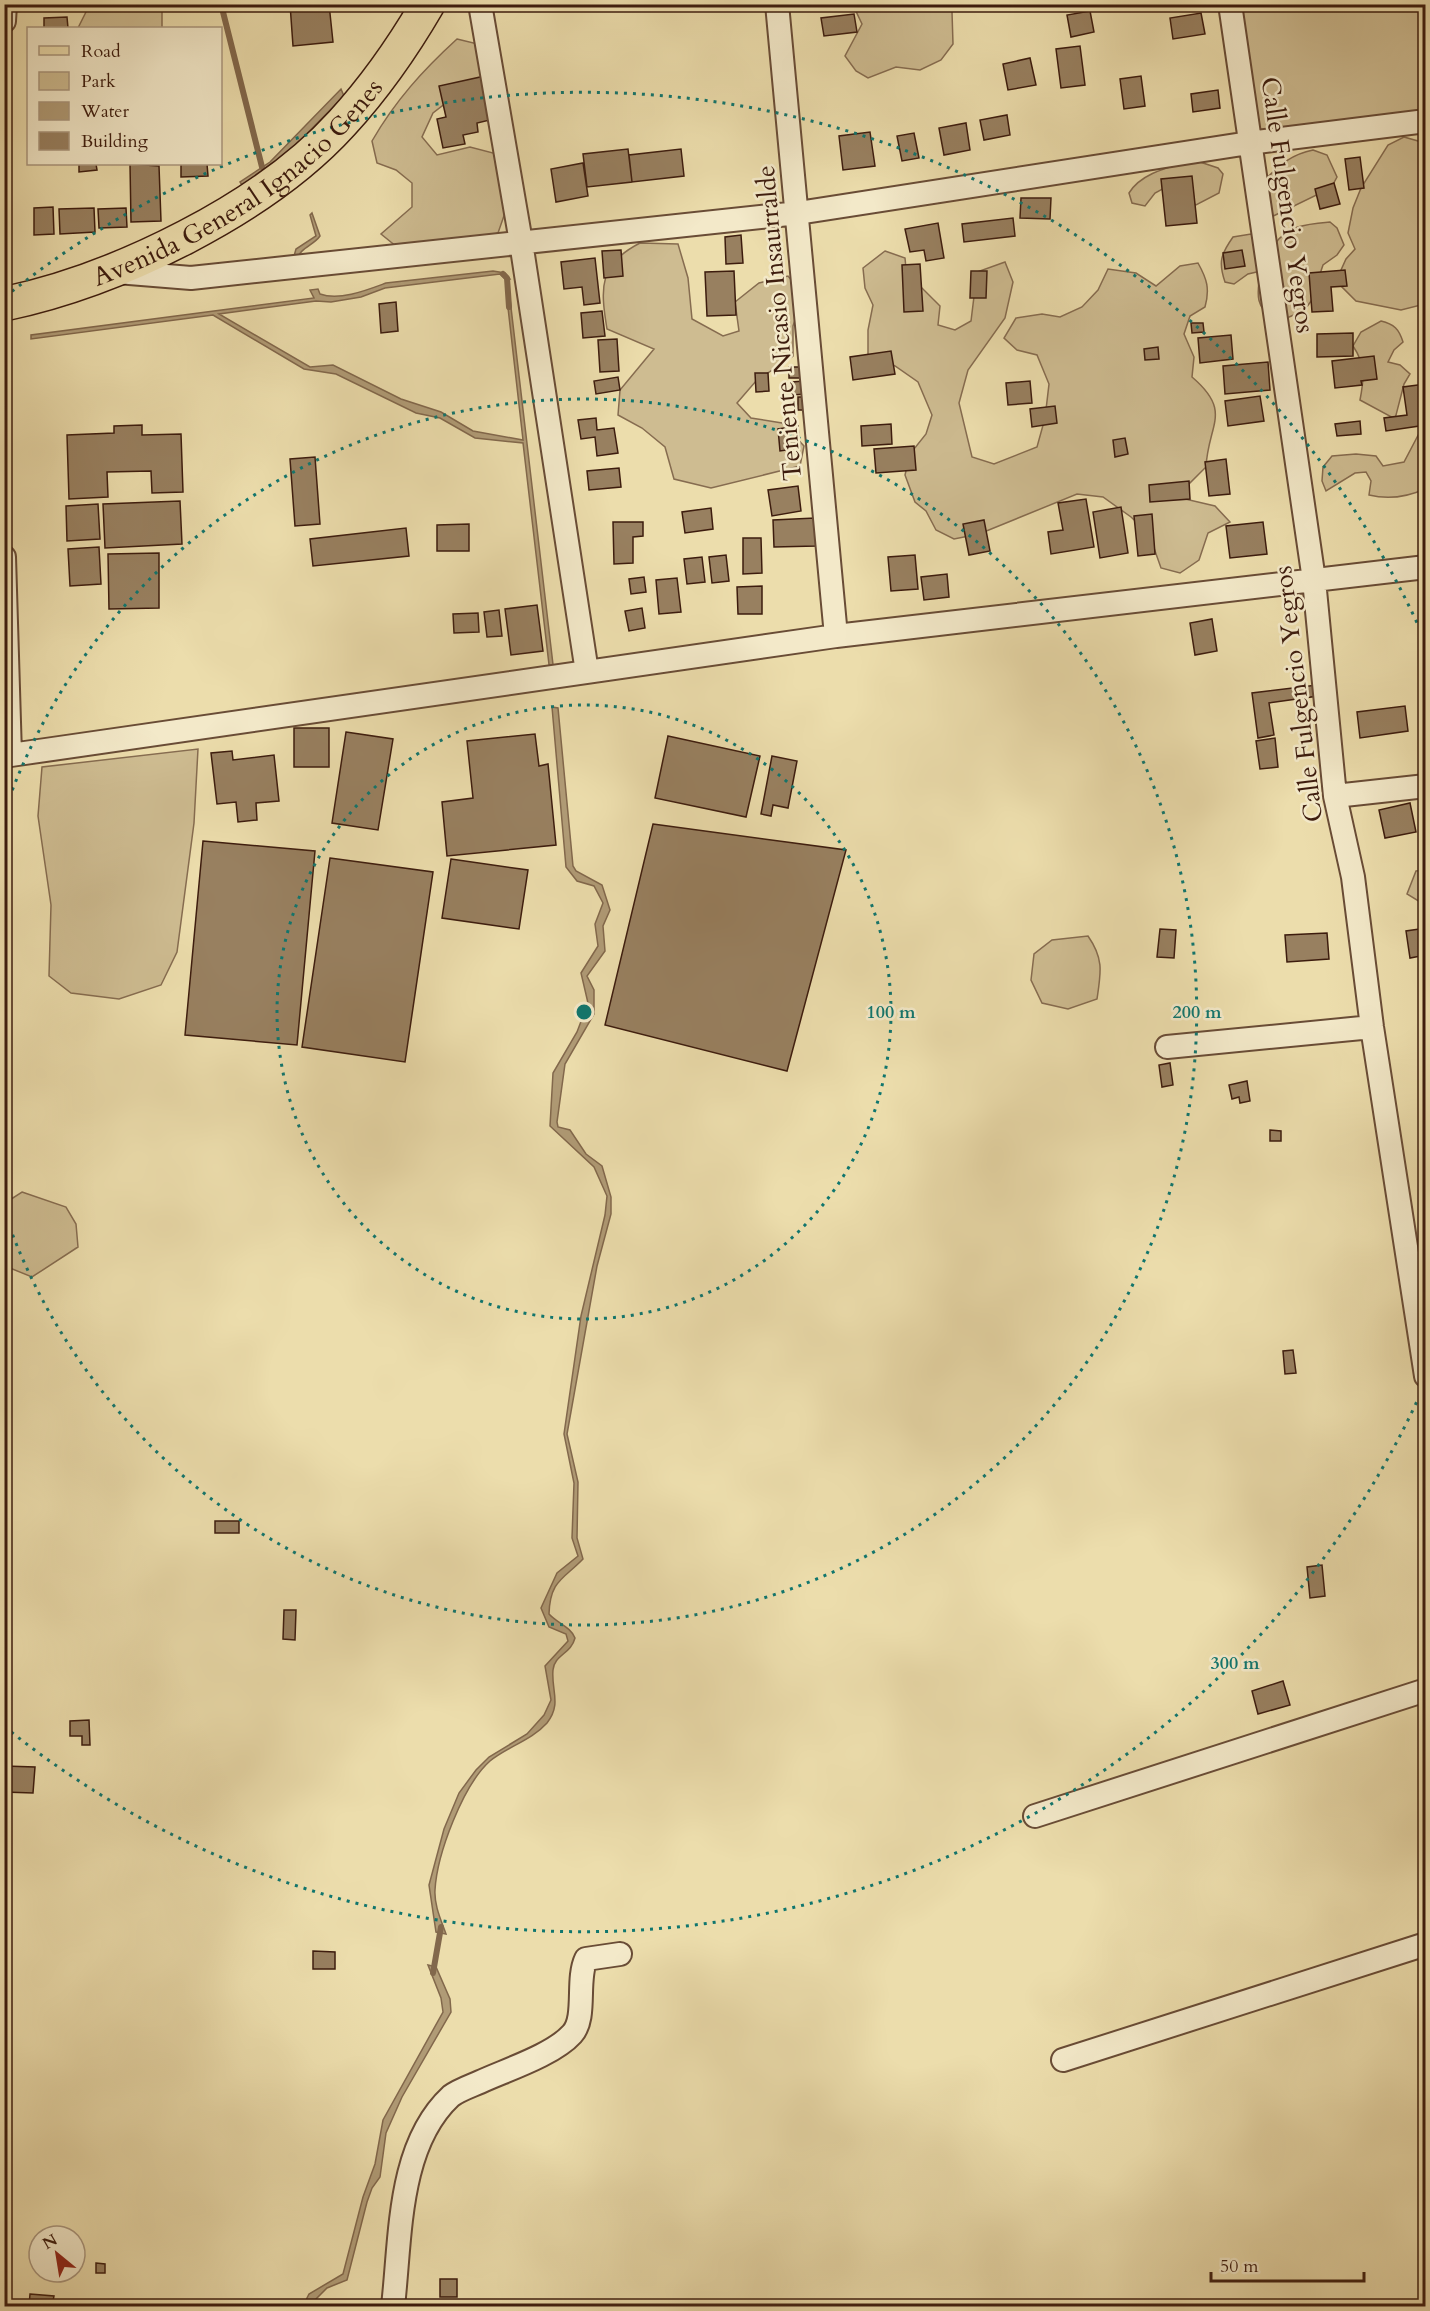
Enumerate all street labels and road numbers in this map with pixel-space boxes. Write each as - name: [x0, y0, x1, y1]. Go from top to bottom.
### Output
- street label: Avenida General Ignacio Genes: [88, 71, 390, 294]
- street label: Calle Fulgencio Yegros: [1253, 75, 1323, 335]
- street label: Teniente Nicasio Insaurralde: [748, 164, 810, 482]
- street label: Calle Fulgencio Yegros: [1265, 564, 1331, 824]

